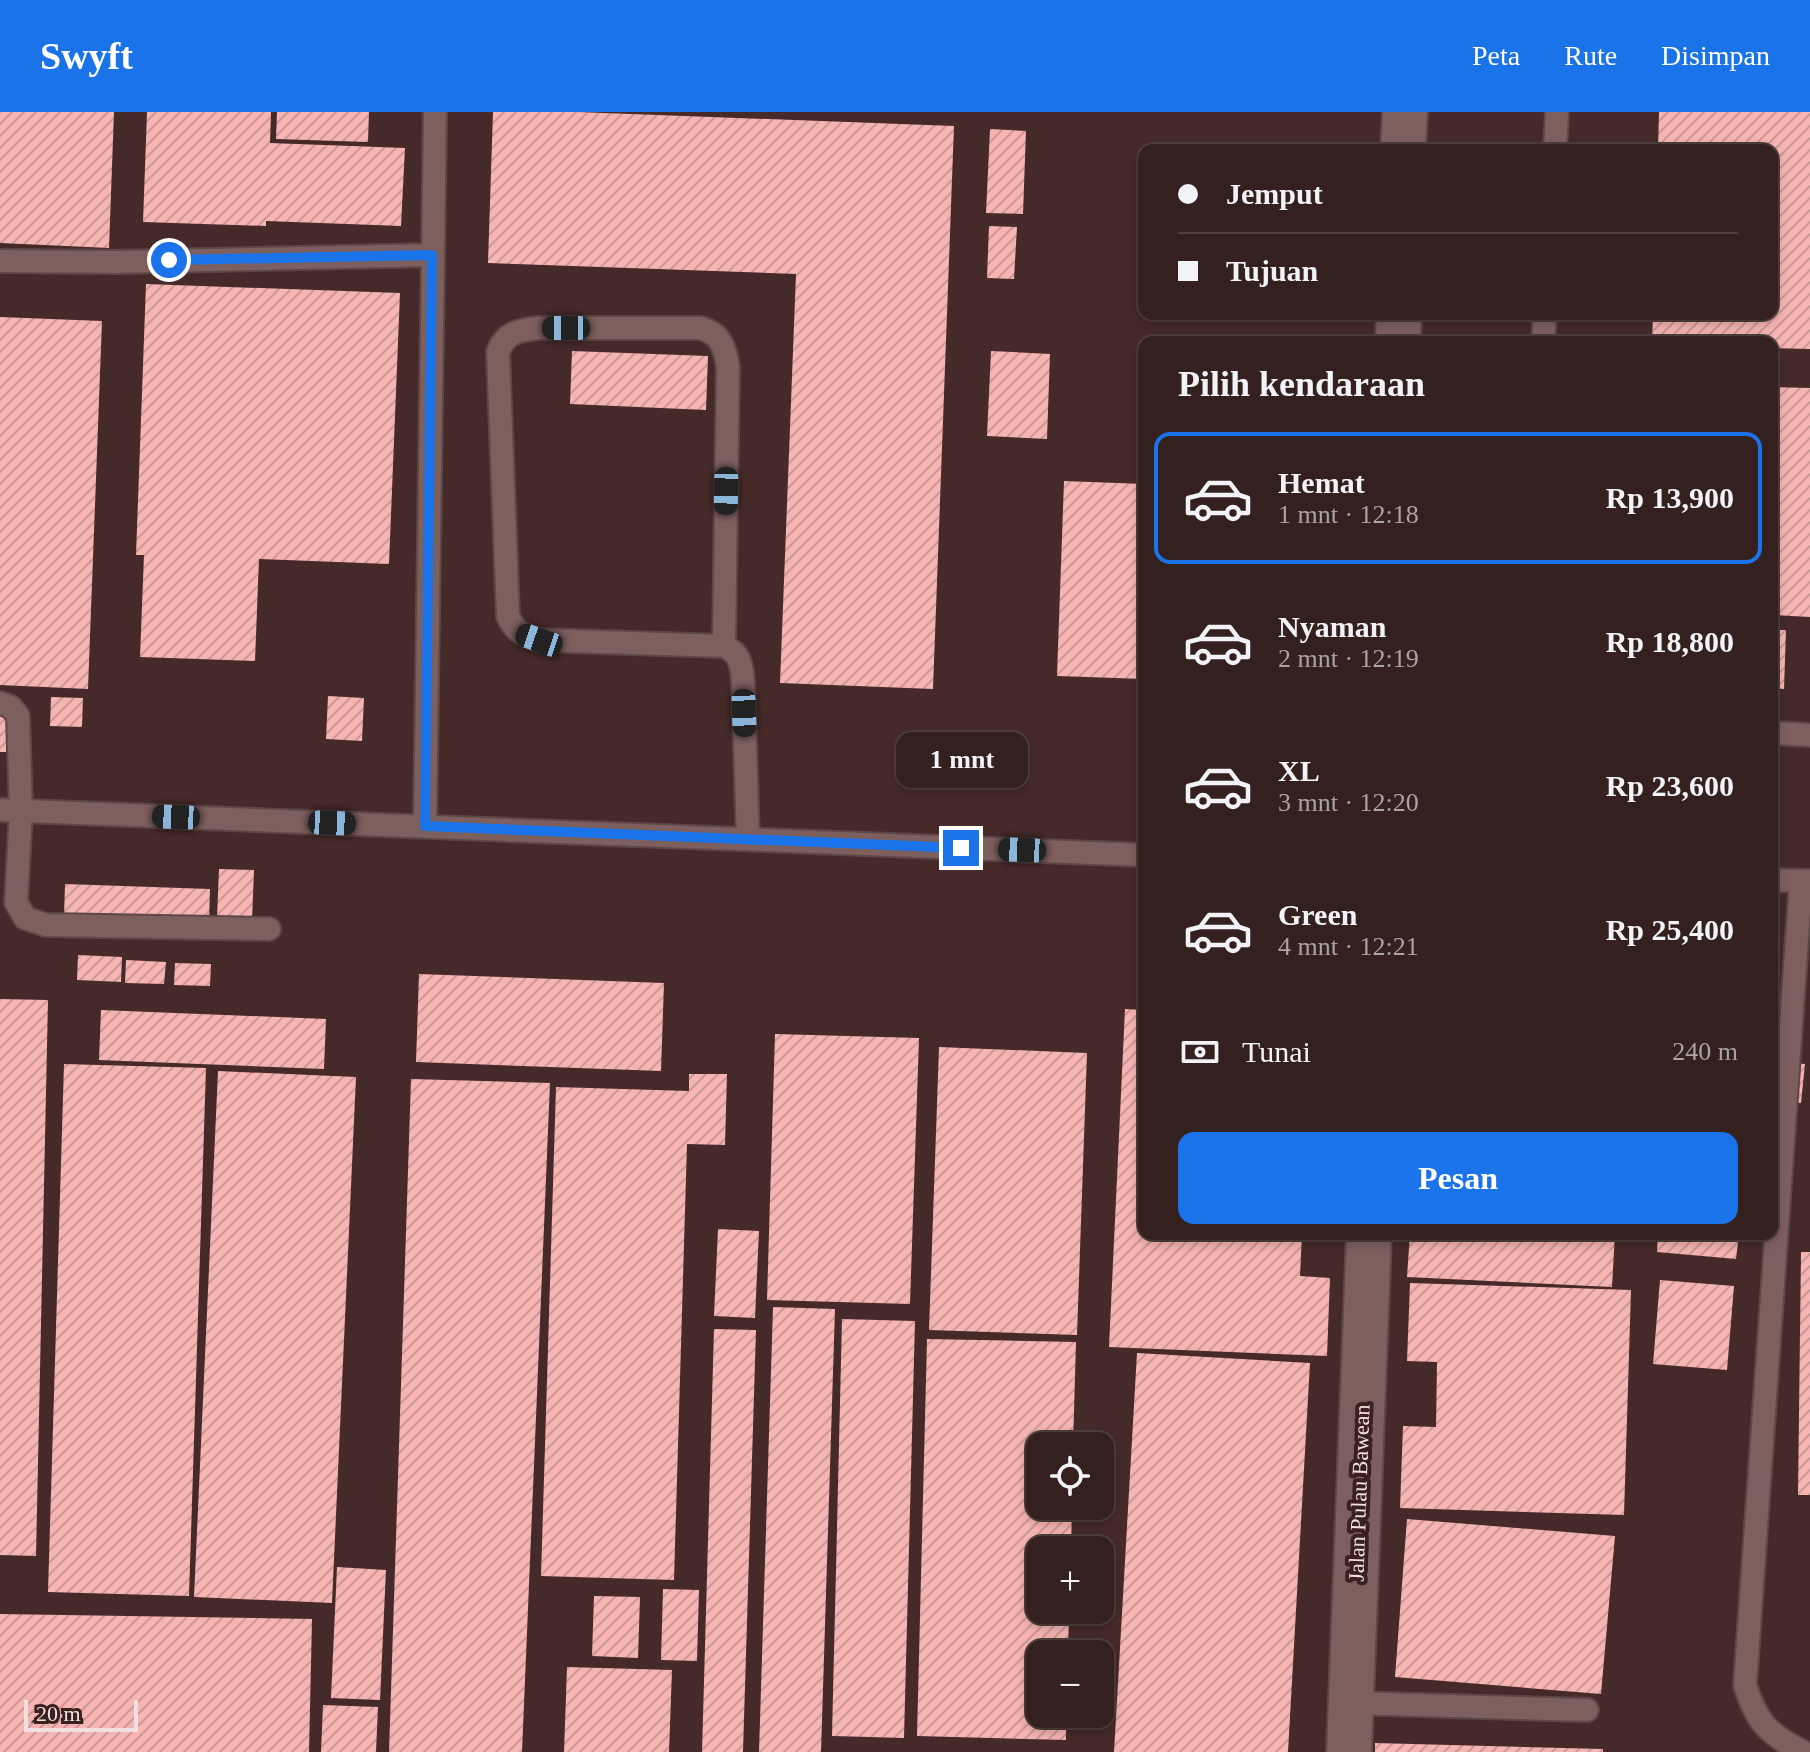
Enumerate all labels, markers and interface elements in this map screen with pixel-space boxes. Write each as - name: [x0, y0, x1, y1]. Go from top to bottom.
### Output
- text: Swyft: [40, 35, 133, 77]
- text: Peta: [1472, 40, 1520, 71]
- text: Rute: [1564, 40, 1617, 71]
- text: Disimpan: [1661, 40, 1770, 71]
- text: Jemput: [1226, 177, 1323, 210]
- route start: [151, 242, 187, 278]
- text: Tujuan: [1226, 254, 1318, 287]
- car: [542, 316, 590, 340]
- text: Pilih kendaraan: [1178, 364, 1425, 404]
- icon: car: [1182, 462, 1254, 534]
- text: Hemat: [1278, 466, 1365, 499]
- car: [714, 467, 738, 515]
- text: Rp 13,900: [1606, 481, 1734, 514]
- text: 1 mnt · 12:18: [1278, 500, 1419, 529]
- icon: car: [1182, 606, 1254, 678]
- text: Nyaman: [1278, 610, 1386, 643]
- car: [512, 621, 566, 659]
- text: Rp 18,800: [1606, 625, 1734, 658]
- text: 2 mnt · 12:19: [1278, 644, 1419, 673]
- car: [731, 689, 757, 737]
- callout: 1 mnt: [895, 732, 1027, 788]
- text: 1 mnt: [930, 745, 994, 774]
- icon: car: [1182, 750, 1254, 822]
- text: XL: [1278, 754, 1320, 787]
- text: Rp 23,600: [1606, 769, 1734, 802]
- text: 3 mnt · 12:20: [1278, 788, 1419, 817]
- car: [152, 804, 200, 830]
- car: [308, 810, 356, 836]
- route end: [943, 830, 979, 866]
- car: [998, 837, 1046, 863]
- icon: car: [1182, 894, 1254, 966]
- text: Green: [1278, 898, 1357, 931]
- text: Rp 25,400: [1606, 913, 1734, 946]
- text: 4 mnt · 12:21: [1278, 932, 1419, 961]
- icon: cash: [1178, 1030, 1222, 1074]
- text: Tunai: [1242, 1035, 1311, 1068]
- text: 240 m: [1672, 1037, 1738, 1066]
- button: Pesan: [1178, 1132, 1738, 1224]
- street label: Jalan Pulau Bawean: [1343, 1404, 1375, 1582]
- map controls: [1026, 1432, 1114, 1728]
- button: locate: [1026, 1432, 1114, 1520]
- button: +: [1026, 1536, 1114, 1624]
- button: −: [1026, 1640, 1114, 1728]
- scale bar: [24, 1696, 138, 1732]
- text: 20 m: [36, 1701, 81, 1726]

